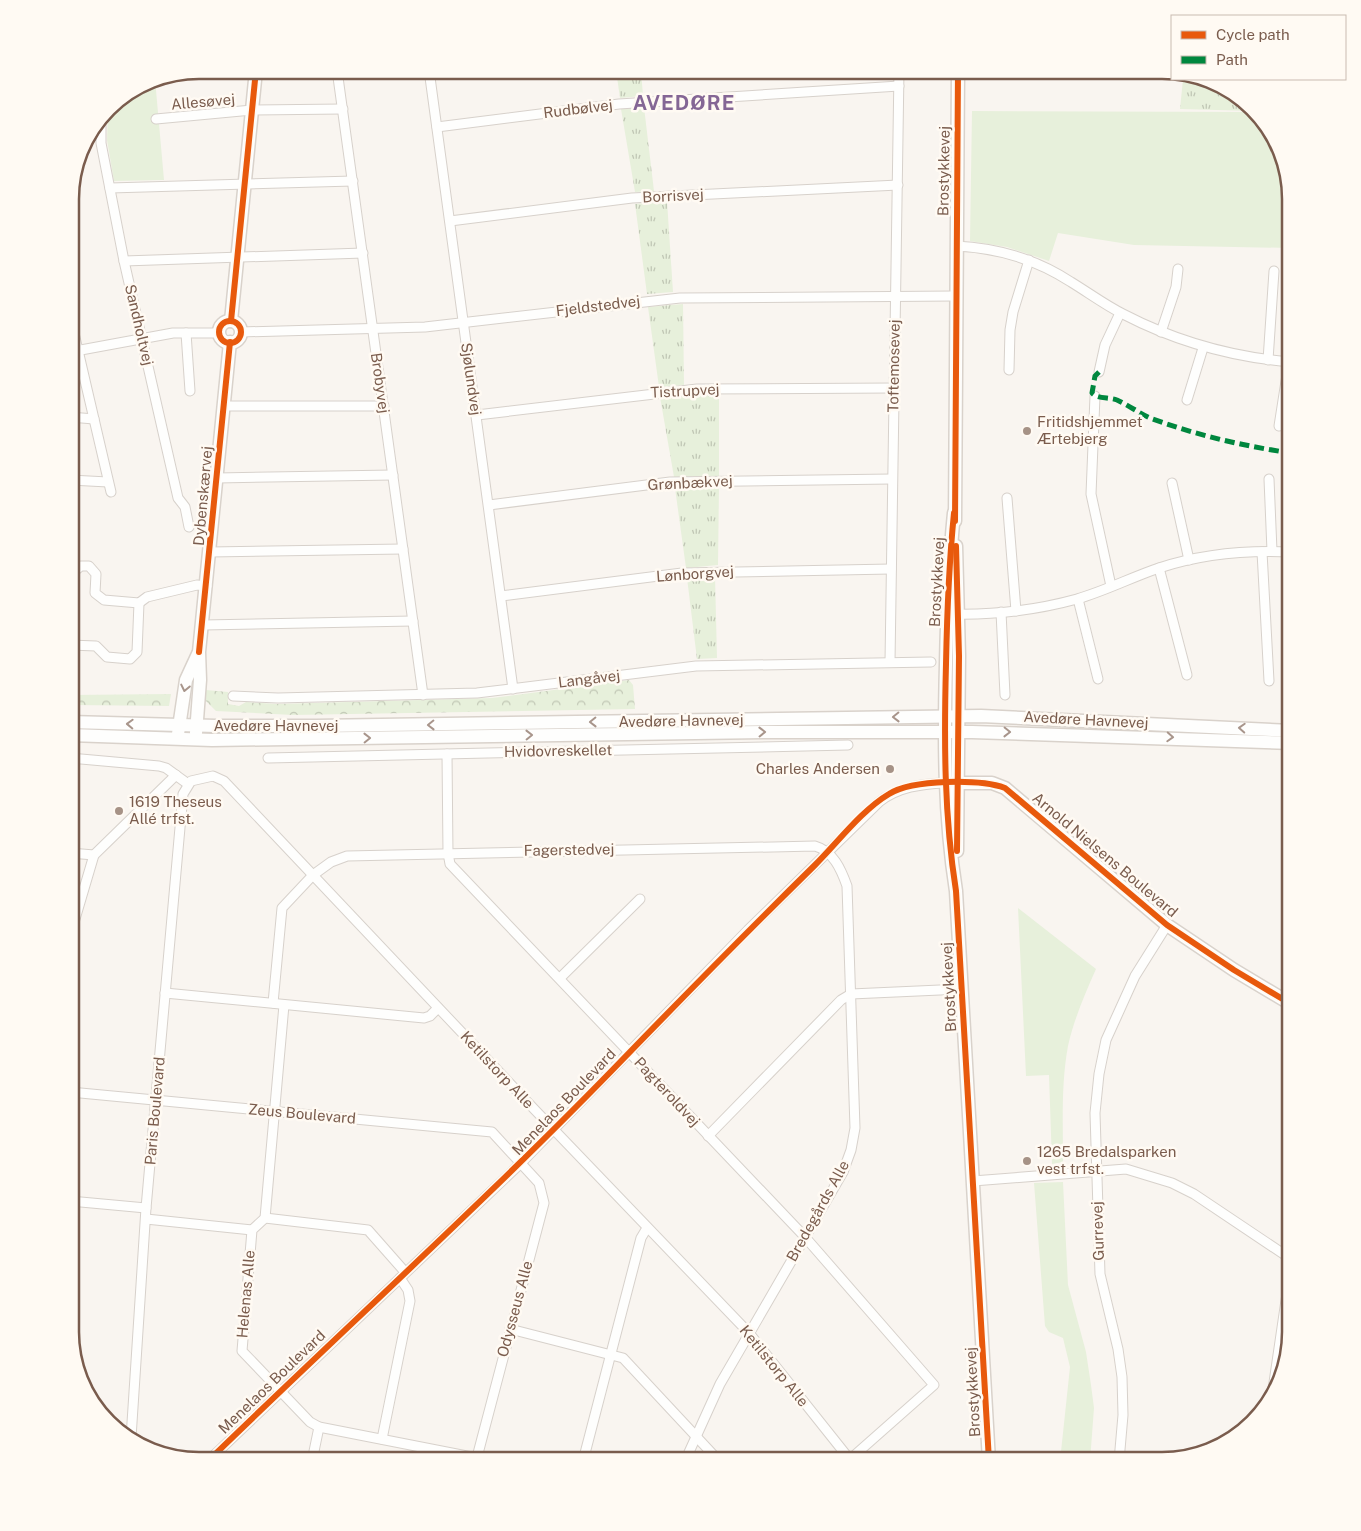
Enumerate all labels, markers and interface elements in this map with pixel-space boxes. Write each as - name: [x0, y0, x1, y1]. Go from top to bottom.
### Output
- legend: [1171, 15, 1346, 80]
- text: Cycle path: [1216, 26, 1290, 43]
- text: Path: [1216, 51, 1248, 68]
- street label: Allesøvej: [170, 90, 236, 113]
- district label: AVEDØRE: [633, 91, 735, 115]
- street label: Rudbølvej: [542, 96, 614, 121]
- street label: Brostykkevej: [934, 126, 953, 216]
- street label: Borrisvej: [642, 185, 704, 206]
- street label: Sandholtvej: [122, 283, 157, 367]
- street label: Fjeldstedvej: [555, 292, 641, 319]
- street label: Toftemosevej: [884, 319, 903, 413]
- street label: Sjølundvej: [458, 341, 485, 416]
- street label: Brobyvej: [368, 351, 393, 414]
- street label: Tistrupvej: [650, 380, 720, 401]
- place label: Fritidshjemmet Ærtebjerg: [1037, 413, 1143, 447]
- marker: Fritidshjemmet Ærtebjerg: [1021, 425, 1033, 437]
- street label: Dybenskærvej: [190, 445, 215, 546]
- street label: Grønbækvej: [647, 472, 733, 493]
- street label: Brostykkevej: [926, 536, 947, 627]
- street label: Lønborgvej: [655, 562, 734, 585]
- street label: Langåvej: [557, 666, 621, 691]
- one-way arrow: [180, 683, 191, 692]
- street label: Avedøre Havnevej: [1023, 708, 1149, 731]
- street label: Avedøre Havnevej: [618, 711, 744, 730]
- one-way arrow: [892, 712, 900, 722]
- street label: Avedøre Havnevej: [213, 717, 339, 734]
- one-way arrow: [589, 717, 597, 727]
- one-way arrow: [126, 719, 134, 729]
- one-way arrow: [427, 719, 435, 730]
- one-way arrow: [1238, 723, 1246, 734]
- one-way arrow: [758, 727, 766, 737]
- one-way arrow: [1004, 727, 1011, 737]
- one-way arrow: [526, 730, 534, 740]
- one-way arrow: [363, 732, 371, 743]
- one-way arrow: [1166, 732, 1174, 743]
- street label: Hvidovreskellet: [504, 741, 613, 760]
- place label: Charles Andersen: [756, 760, 880, 777]
- marker: Charles Andersen: [884, 763, 896, 775]
- street label: Arnold Nielsens Boulevard: [1029, 789, 1181, 920]
- place label: 1619 Theseus Allé trfst.: [129, 793, 222, 827]
- marker: 1619 Theseus Allé trfst.: [113, 805, 125, 817]
- street label: Fagerstedvej: [523, 840, 615, 859]
- street label: Brostykkevej: [938, 942, 959, 1033]
- street label: Ketilstorp Alle: [457, 1028, 537, 1112]
- street label: Menelaos Boulevard: [508, 1045, 619, 1158]
- street label: Pagteroldvej: [631, 1054, 704, 1130]
- street label: Paris Boulevard: [141, 1056, 168, 1166]
- street label: Zeus Boulevard: [248, 1100, 357, 1127]
- place label: 1265 Bredalsparken vest trfst.: [1037, 1143, 1176, 1177]
- marker: 1265 Bredalsparken vest trfst.: [1021, 1155, 1033, 1167]
- street label: Bredegårds Alle: [783, 1157, 852, 1264]
- street label: Gurrevej: [1088, 1201, 1107, 1261]
- street label: Helenas Alle: [233, 1249, 258, 1339]
- street label: Odysseus Alle: [494, 1259, 536, 1359]
- street label: Ketilstorp Alle: [736, 1322, 812, 1410]
- street label: Menelaos Boulevard: [215, 1326, 328, 1437]
- street label: Brostykkevej: [962, 1347, 983, 1438]

